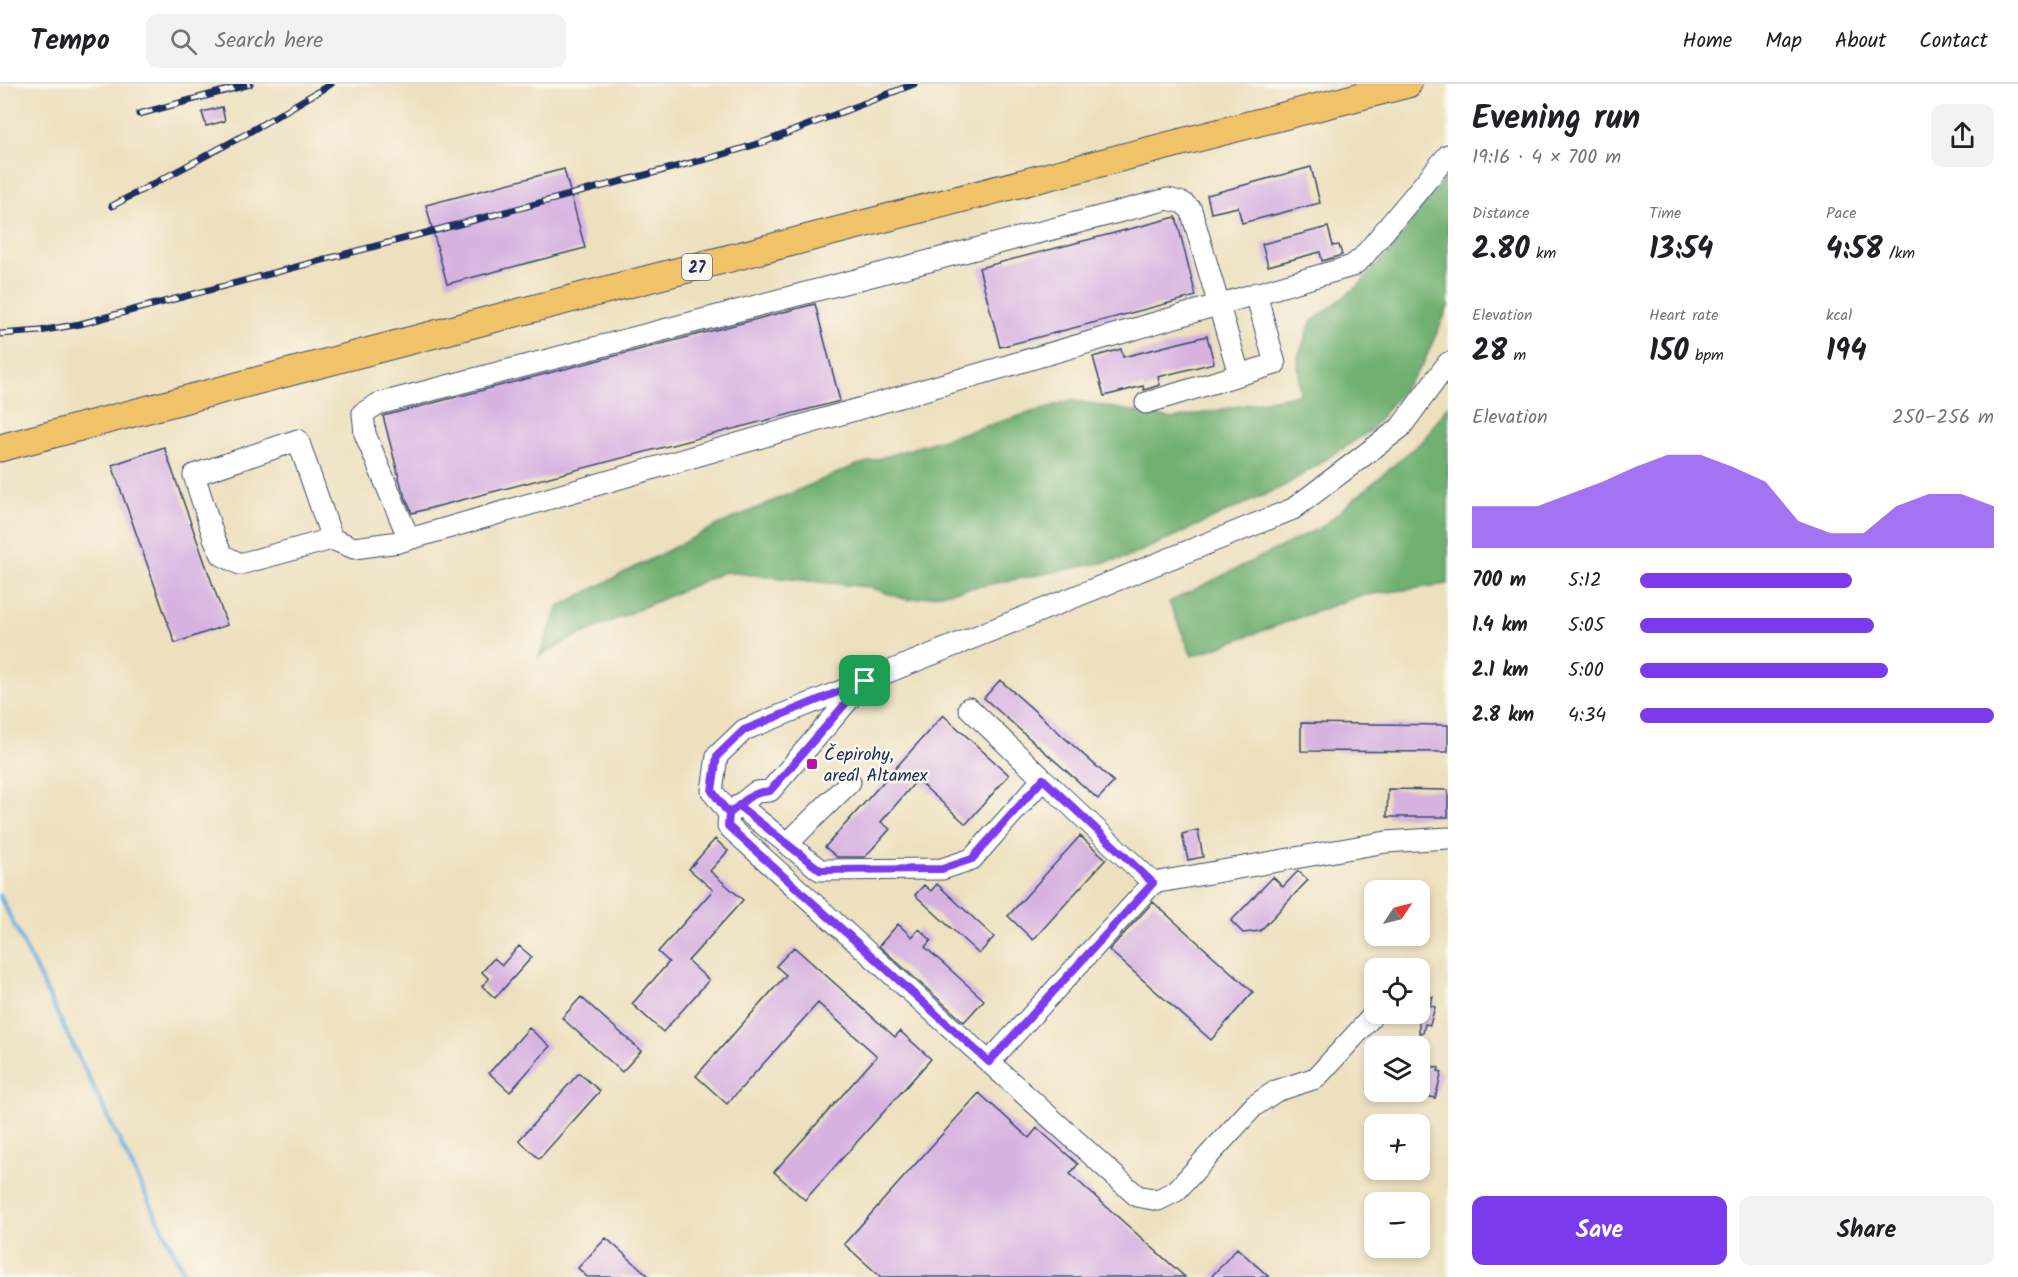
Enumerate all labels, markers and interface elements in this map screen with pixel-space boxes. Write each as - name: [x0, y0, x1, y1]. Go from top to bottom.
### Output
- search box: [146, 14, 566, 68]
- text: Tempo: [30, 19, 110, 64]
- text: Search here: [215, 24, 323, 59]
- icon: search: [167, 25, 200, 58]
- text: Home: [1683, 25, 1732, 58]
- text: Map: [1765, 25, 1802, 58]
- text: About: [1835, 25, 1886, 58]
- text: Contact: [1919, 25, 1988, 58]
- text: Evening run: [1472, 93, 1640, 146]
- button: share: [1931, 104, 1994, 167]
- text: 19:16 · 4 × 700 m: [1472, 142, 1621, 174]
- text: Distance: [1472, 201, 1530, 226]
- text: Time: [1649, 201, 1681, 226]
- text: Pace: [1826, 201, 1857, 226]
- text: 2.80: [1472, 226, 1530, 274]
- text: 13:54: [1649, 226, 1713, 274]
- text: 4:58: [1826, 226, 1883, 274]
- text: km: [1530, 241, 1556, 266]
- text: /km: [1883, 241, 1915, 266]
- road number: 27: [682, 254, 712, 280]
- text: Elevation: [1472, 303, 1533, 328]
- text: Heart rate: [1649, 303, 1719, 328]
- text: kcal: [1826, 303, 1852, 328]
- text: 28: [1472, 328, 1507, 376]
- text: 150: [1649, 328, 1689, 376]
- text: 194: [1826, 328, 1867, 376]
- text: m: [1507, 343, 1526, 368]
- text: bpm: [1689, 343, 1724, 368]
- text: Elevation: [1472, 402, 1548, 434]
- text: 250–256 m: [1892, 402, 1994, 434]
- text: 700 m: [1472, 565, 1526, 597]
- text: 5:12: [1568, 565, 1602, 597]
- text: 1.4 km: [1472, 610, 1528, 642]
- text: 5:05: [1568, 610, 1604, 642]
- pin: [839, 655, 890, 706]
- text: 2.1 km: [1472, 655, 1528, 687]
- text: 5:00: [1568, 655, 1604, 687]
- icon: arrive: [848, 664, 881, 697]
- text: 2.8 km: [1472, 700, 1534, 732]
- text: 4:34: [1568, 700, 1606, 732]
- place label: Čepirohy, areál Altamex: [824, 741, 928, 791]
- marker: Čepirohy, areál Altamex: [805, 757, 819, 771]
- north arrow: [1364, 880, 1430, 946]
- map controls: [1364, 880, 1430, 1258]
- button: locate: [1364, 958, 1430, 1024]
- button: layers: [1364, 1036, 1430, 1102]
- button: +: [1364, 1114, 1430, 1180]
- button: −: [1364, 1192, 1430, 1258]
- button: Save: [1472, 1196, 1727, 1265]
- button: Share: [1739, 1196, 1994, 1265]

